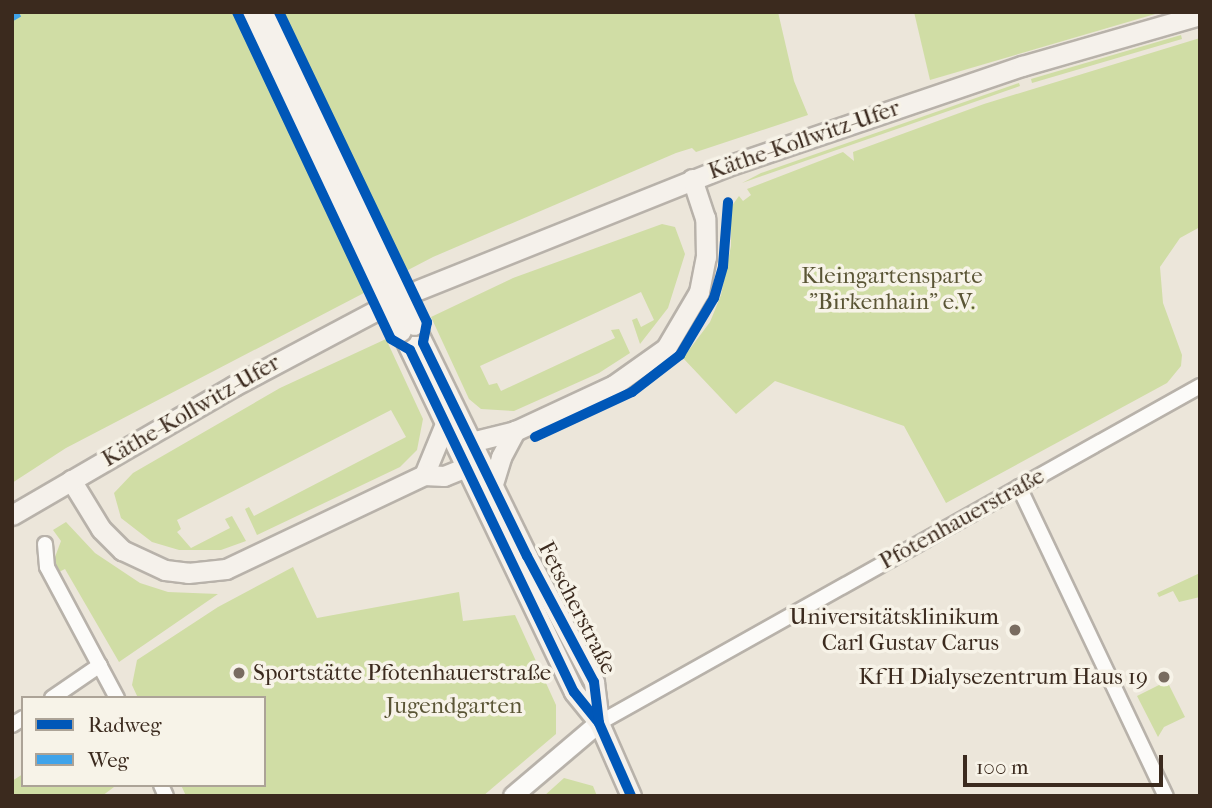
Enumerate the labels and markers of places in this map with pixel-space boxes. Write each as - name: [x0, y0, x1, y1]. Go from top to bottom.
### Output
- place label: Universitätsklinikum Carl Gustav Carus: [789, 603, 999, 657]
- marker: Universitätsklinikum Carl Gustav Carus: [1005, 620, 1025, 640]
- place label: Sportstätte Pfotenhauerstraße: [253, 659, 551, 687]
- place label: KfH Dialysezentrum Haus 19: [859, 663, 1148, 691]
- marker: Sportstätte Pfotenhauerstraße: [231, 665, 247, 681]
- marker: KfH Dialysezentrum Haus 19: [1154, 667, 1174, 687]

